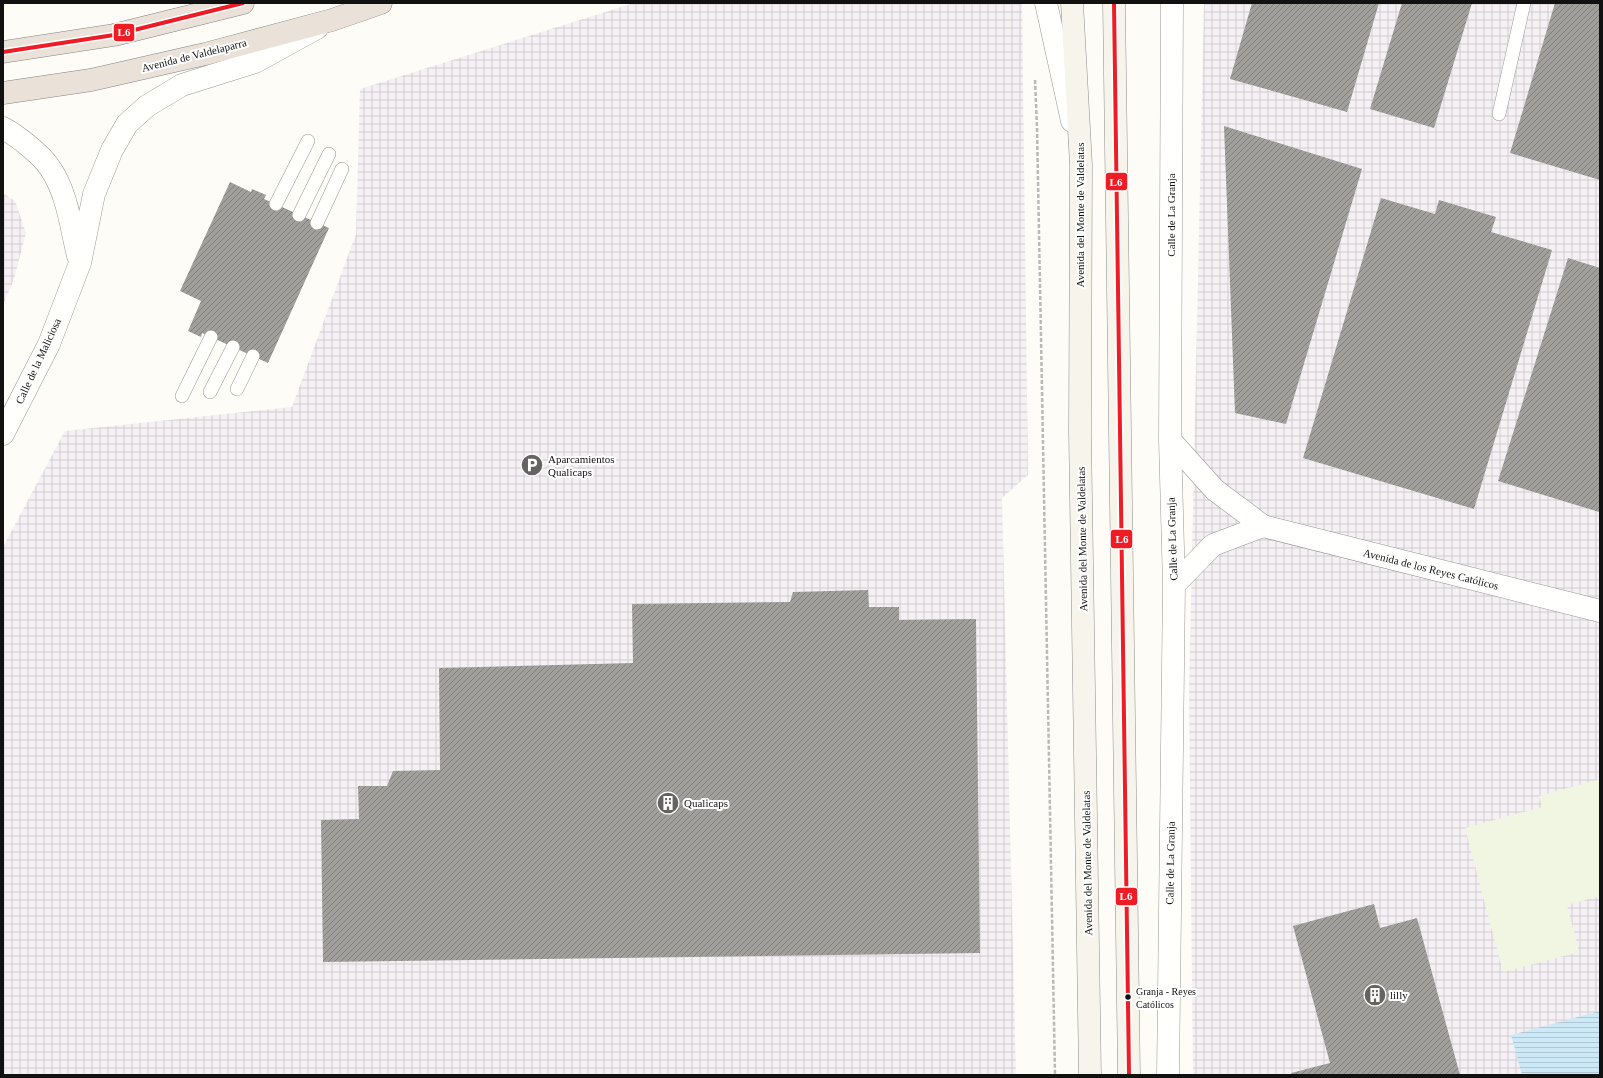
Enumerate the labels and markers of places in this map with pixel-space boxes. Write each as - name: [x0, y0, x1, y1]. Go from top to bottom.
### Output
- parking icon: Aparcamientos Qualicaps: [519, 452, 545, 478]
- place label: Aparcamientos Qualicaps: [548, 453, 615, 478]
- building icon: Qualicaps: [655, 790, 681, 816]
- place label: Qualicaps: [684, 797, 728, 809]
- building icon: lilly: [1362, 982, 1388, 1008]
- place label: Granja - Reyes Católicos: [1136, 986, 1196, 1010]
- place label: lilly: [1390, 989, 1408, 1001]
- marker: Granja - Reyes Católicos: [1123, 992, 1133, 1002]

